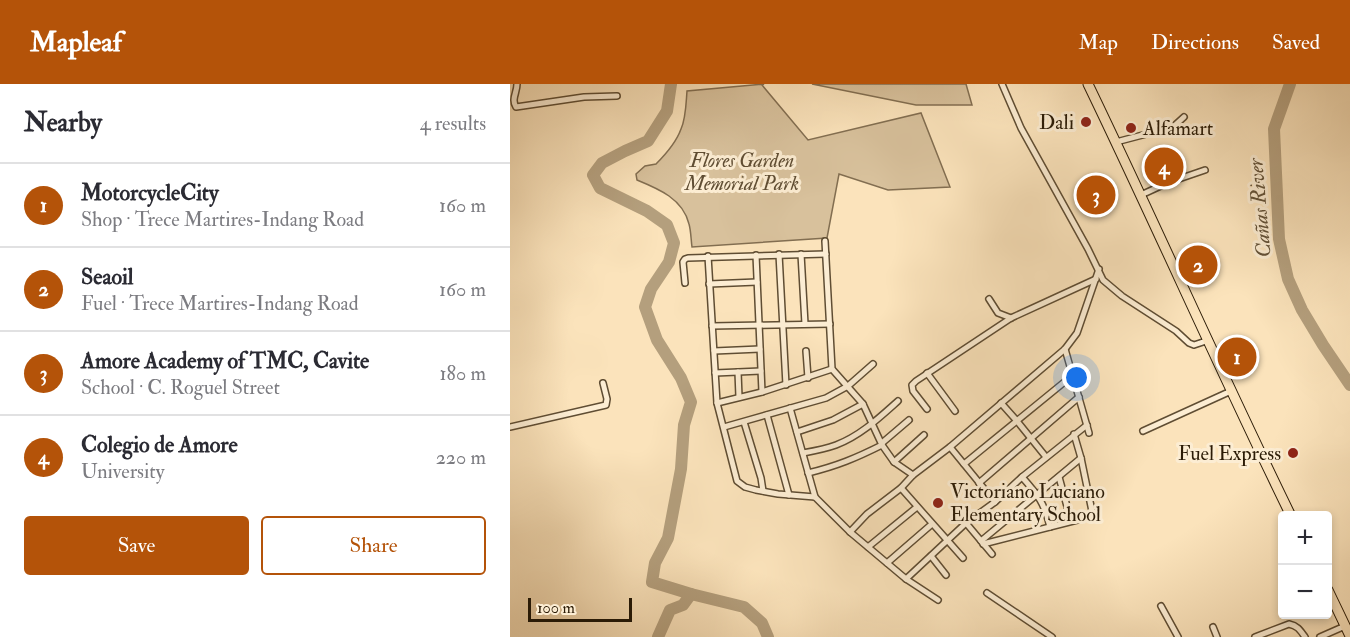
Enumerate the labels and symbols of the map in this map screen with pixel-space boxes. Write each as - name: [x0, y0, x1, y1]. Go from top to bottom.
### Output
- place label: Dali: [1039, 110, 1074, 135]
- marker: Dali: [1079, 115, 1093, 129]
- place label: Alfamart: [1142, 116, 1214, 141]
- marker: Alfamart: [1124, 121, 1138, 135]
- pin: 4: [1144, 144, 1184, 190]
- park label: Flores Garden Memorial Park: [684, 148, 799, 196]
- water label: Cañas River: [1242, 156, 1278, 259]
- pin: 3: [1076, 172, 1116, 218]
- pin: 2: [1178, 242, 1218, 288]
- pin: 1: [1218, 334, 1256, 380]
- your location: [1062, 363, 1091, 392]
- place label: Fuel Express: [1178, 441, 1281, 467]
- marker: Fuel Express: [1286, 446, 1300, 460]
- place label: Victoriano Luciano Elementary School: [950, 479, 1105, 527]
- marker: Victoriano Luciano Elementary School: [931, 496, 945, 510]
- scale bar: [528, 595, 632, 622]

